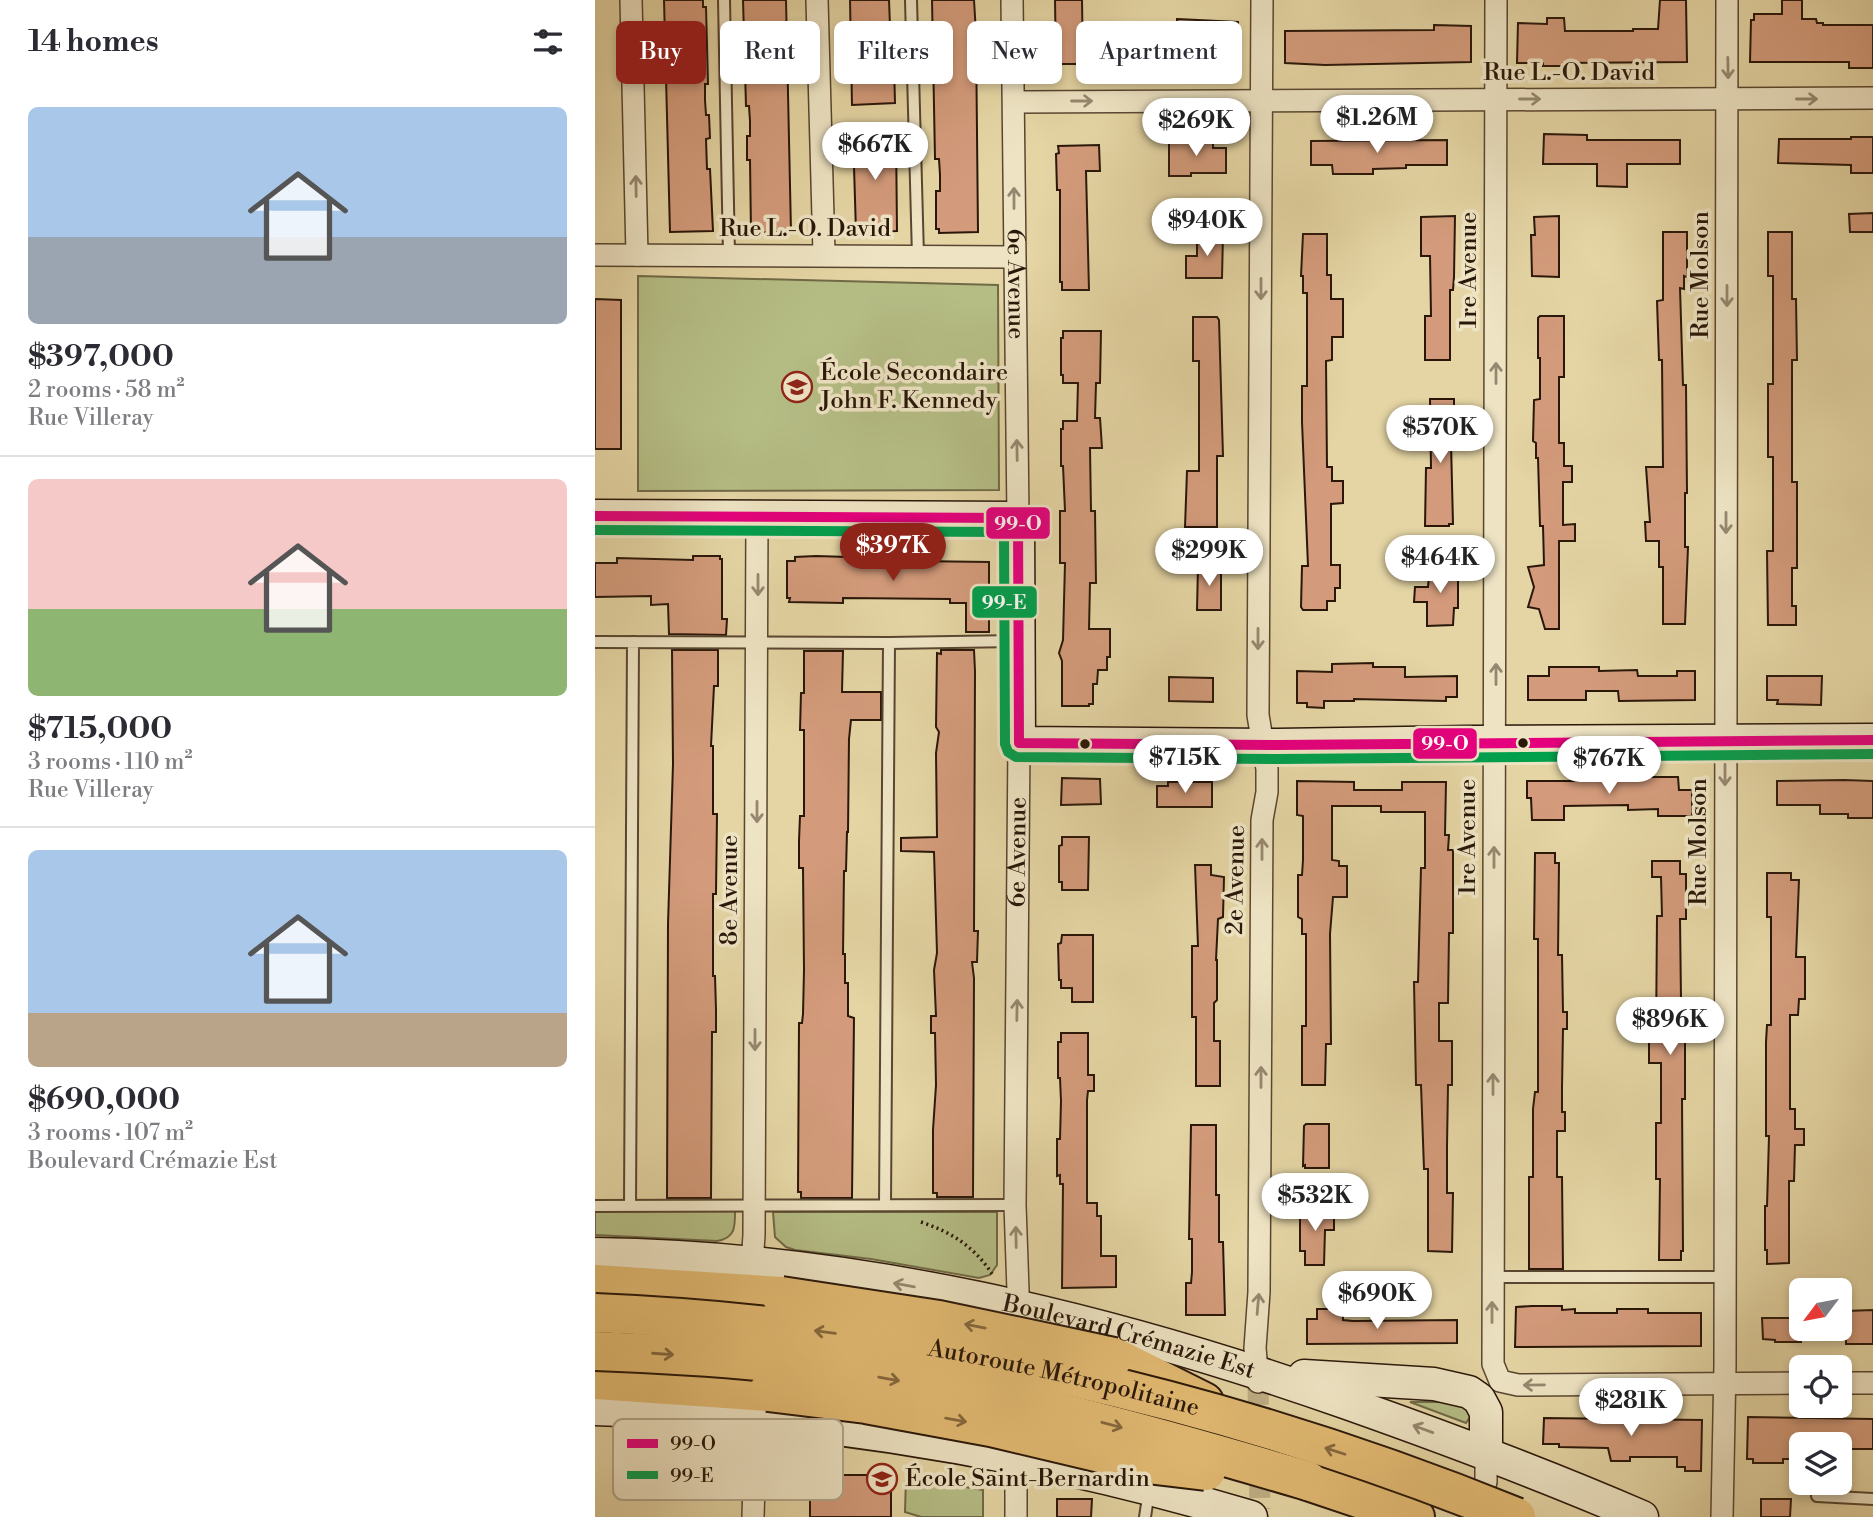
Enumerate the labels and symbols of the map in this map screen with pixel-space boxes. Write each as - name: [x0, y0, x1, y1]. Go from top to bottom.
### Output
- one-way arrow: [1721, 56, 1735, 79]
- street label: Rue L.-O. David: [1483, 58, 1655, 88]
- one-way arrow: [1518, 92, 1541, 106]
- one-way arrow: [1795, 92, 1818, 106]
- one-way arrow: [1070, 94, 1093, 108]
- pin: $1.26M: [1320, 96, 1434, 155]
- pin: $269K: [1147, 99, 1245, 158]
- pin: $667K: [826, 122, 924, 182]
- one-way arrow: [629, 175, 642, 198]
- one-way arrow: [1007, 187, 1021, 210]
- pin: $940K: [1158, 198, 1256, 258]
- street label: Rue Molson: [1686, 211, 1716, 339]
- street label: 1re Avenue: [1454, 212, 1484, 328]
- street label: Rue L.-O. David: [719, 214, 891, 244]
- street label: 6e Avenue: [1000, 228, 1031, 340]
- one-way arrow: [1254, 277, 1268, 300]
- one-way arrow: [1720, 284, 1734, 307]
- place label: École Secondaire John F. Kennedy: [819, 357, 1008, 416]
- one-way arrow: [1489, 361, 1503, 384]
- school or university icon: École Secondaire John F. Kennedy: [780, 370, 814, 404]
- pin: $570K: [1391, 406, 1489, 465]
- one-way arrow: [1010, 439, 1024, 462]
- line badge: 99-O: [985, 506, 1051, 540]
- one-way arrow: [1719, 511, 1733, 534]
- text: 99-O: [994, 512, 1042, 536]
- pin: $397K: [844, 524, 942, 583]
- pin: $299K: [1160, 528, 1258, 588]
- pin: $464K: [1391, 536, 1489, 595]
- one-way arrow: [751, 573, 765, 596]
- line badge: 99-E: [971, 585, 1038, 619]
- text: 99-E: [982, 591, 1026, 615]
- one-way arrow: [1251, 627, 1265, 650]
- one-way arrow: [1489, 662, 1503, 685]
- line badge: 99-O: [1412, 727, 1478, 760]
- text: 99-O: [1421, 732, 1469, 756]
- pin: $715K: [1136, 736, 1234, 795]
- unlabelled marker: [1516, 736, 1530, 750]
- pin: $767K: [1560, 736, 1658, 796]
- unlabelled marker: [1078, 737, 1092, 751]
- one-way arrow: [1718, 763, 1732, 786]
- street label: Rue Molson: [1684, 778, 1714, 906]
- street label: 1re Avenue: [1453, 779, 1483, 895]
- street label: 6e Avenue: [1003, 797, 1034, 908]
- one-way arrow: [750, 801, 763, 824]
- street label: 2e Avenue: [1220, 825, 1252, 935]
- street label: 8e Avenue: [715, 835, 745, 945]
- one-way arrow: [1255, 838, 1269, 861]
- one-way arrow: [1487, 846, 1501, 869]
- one-way arrow: [1010, 998, 1024, 1021]
- pin: $896K: [1621, 998, 1719, 1057]
- one-way arrow: [748, 1028, 762, 1051]
- one-way arrow: [1254, 1065, 1268, 1088]
- one-way arrow: [1486, 1073, 1500, 1096]
- pin: $532K: [1266, 1174, 1364, 1233]
- one-way arrow: [1009, 1226, 1023, 1249]
- pin: $690K: [1328, 1272, 1426, 1331]
- one-way arrow: [893, 1277, 915, 1291]
- north arrow: [1789, 1278, 1851, 1340]
- street label: Boulevard Crémazie Est: [999, 1288, 1259, 1386]
- one-way arrow: [1252, 1293, 1265, 1316]
- one-way arrow: [1486, 1301, 1499, 1324]
- one-way arrow: [964, 1319, 987, 1333]
- one-way arrow: [814, 1325, 837, 1338]
- street label: Autoroute Métropolitaine: [925, 1333, 1203, 1423]
- one-way arrow: [651, 1348, 674, 1361]
- one-way arrow: [877, 1372, 900, 1386]
- one-way arrow: [1523, 1378, 1546, 1391]
- pin: $281K: [1582, 1378, 1680, 1438]
- one-way arrow: [944, 1414, 967, 1428]
- legend: [613, 1419, 843, 1500]
- one-way arrow: [1101, 1420, 1123, 1433]
- one-way arrow: [1412, 1422, 1434, 1434]
- text: 99-O: [670, 1432, 716, 1456]
- one-way arrow: [1324, 1444, 1346, 1456]
- school or university icon: École Saint-Bernardin: [865, 1462, 899, 1496]
- place label: École Saint-Bernardin: [905, 1463, 1150, 1494]
- text: 99-E: [670, 1464, 714, 1488]

